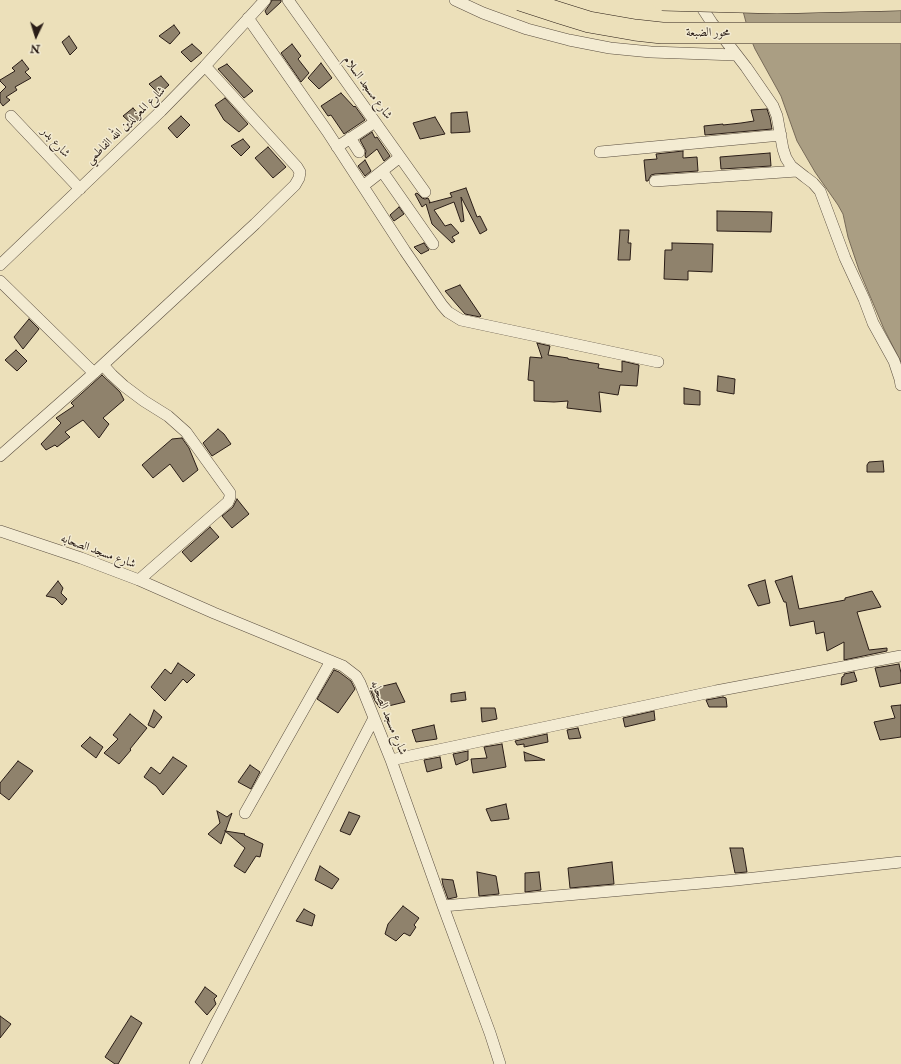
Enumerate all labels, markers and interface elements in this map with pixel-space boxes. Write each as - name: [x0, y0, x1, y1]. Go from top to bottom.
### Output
- north arrow: [16, 16, 56, 56]
- street label: محور الضبعة: [686, 26, 730, 40]
- text: N: [30, 42, 41, 55]
- street label: شارع مسجد السلام: [339, 54, 395, 122]
- street label: شارع المعز لدين الله الفاطمي: [83, 84, 169, 168]
- street label: شارع بدر: [37, 125, 73, 161]
- street label: شارع مسجد الصحابه: [59, 532, 137, 572]
- street label: شارع مسجد الصحابه: [367, 679, 409, 757]

